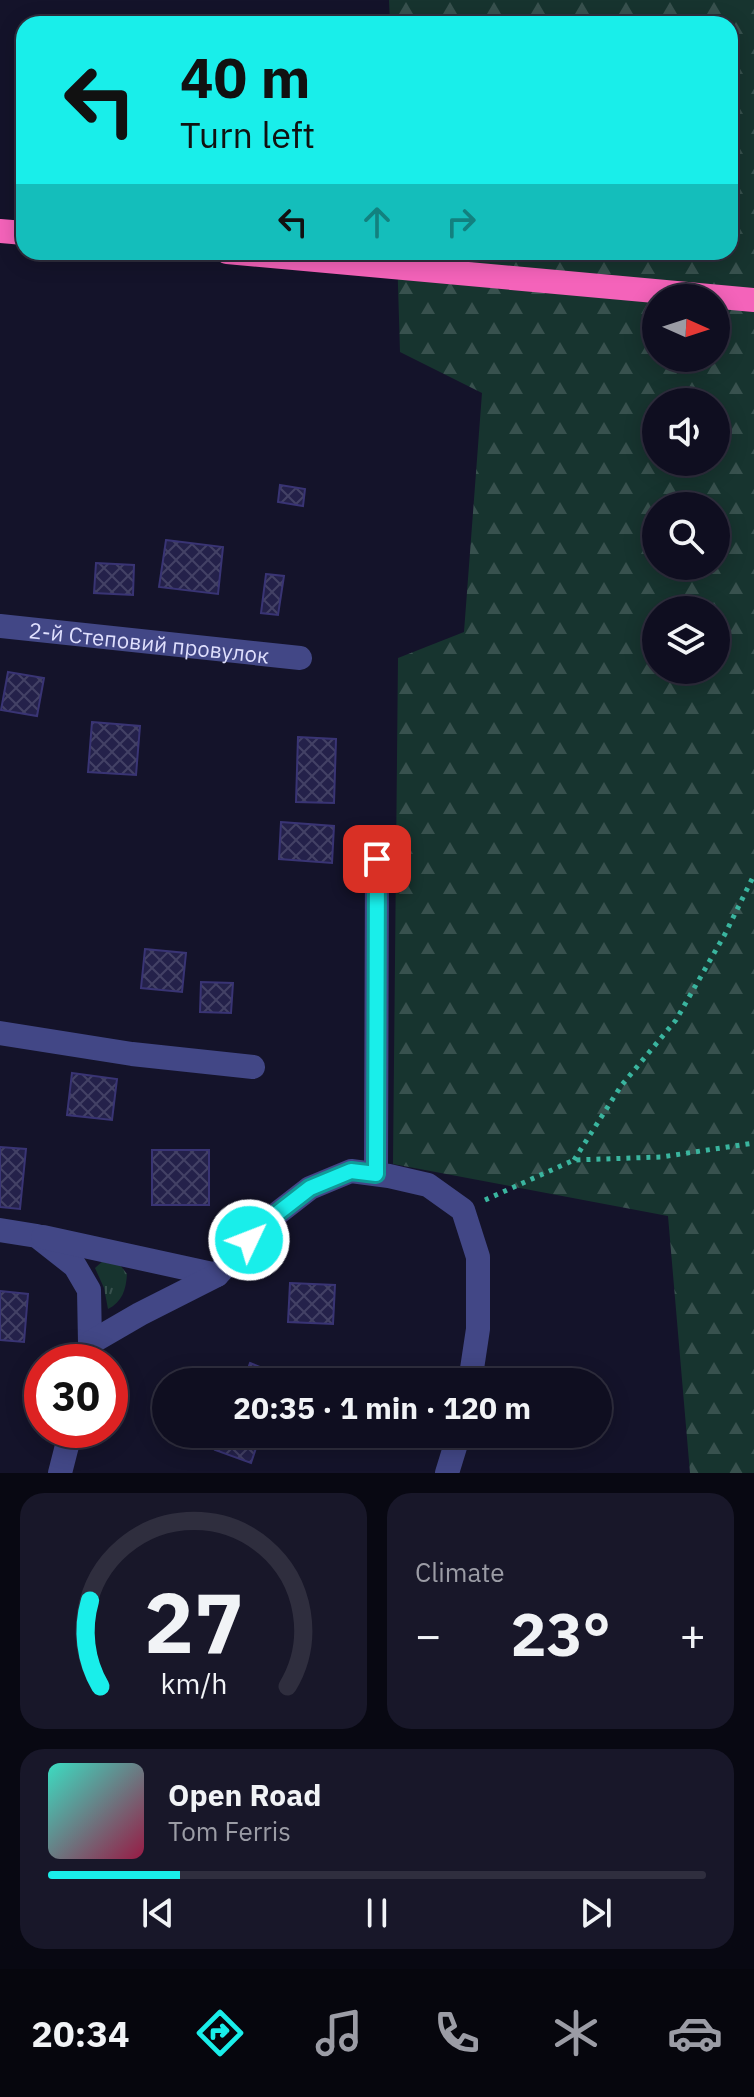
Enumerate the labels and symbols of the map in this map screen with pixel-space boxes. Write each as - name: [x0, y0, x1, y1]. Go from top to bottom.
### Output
- north arrow: [642, 284, 730, 372]
- street label: 2-й Степовий провулок: [27, 615, 271, 669]
- pin: [343, 825, 411, 893]
- position arrow: [207, 1198, 291, 1282]
- speed limit sign: 30: [24, 1344, 128, 1448]

